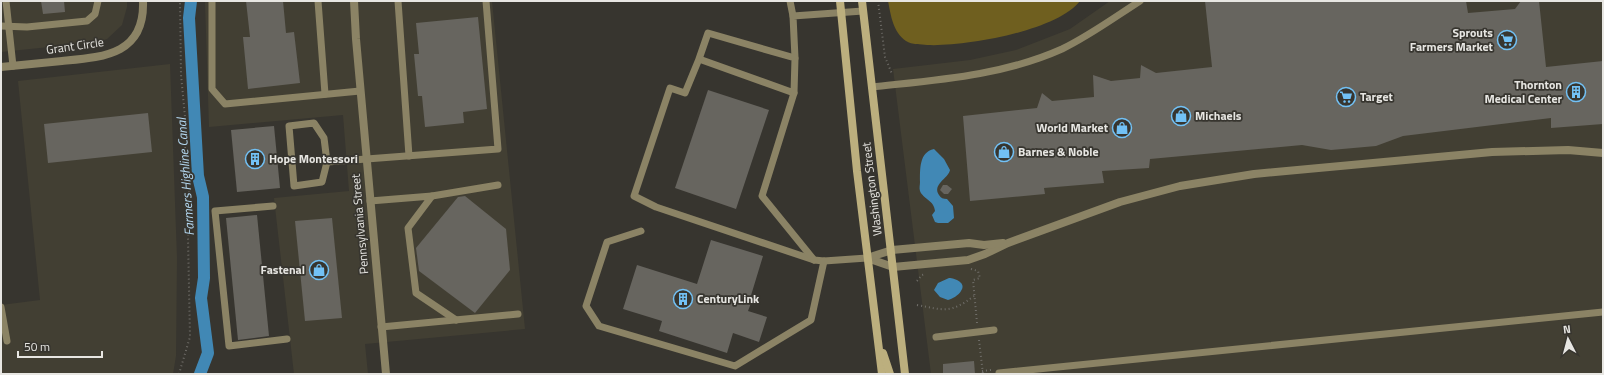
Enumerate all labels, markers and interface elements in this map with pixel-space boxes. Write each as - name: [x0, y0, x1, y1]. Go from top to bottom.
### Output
- place label: Sprouts Farmers Market: [1410, 23, 1494, 56]
- supermarket icon: Sprouts Farmers Market: [1496, 29, 1518, 51]
- street label: Grant Circle: [45, 32, 105, 59]
- place label: Thornton Medical Center: [1484, 75, 1563, 108]
- building icon: Thornton Medical Center: [1565, 81, 1587, 103]
- supermarket icon: Target: [1335, 86, 1357, 108]
- place label: Target: [1360, 87, 1394, 106]
- shop icon: Michaels: [1170, 105, 1192, 127]
- place label: Michaels: [1195, 106, 1242, 125]
- water label: Farmers Highline Canal: [171, 115, 199, 237]
- shop icon: World Market: [1111, 117, 1133, 139]
- place label: World Market: [1036, 118, 1109, 137]
- street label: Washington Street: [856, 140, 887, 237]
- shop icon: Barnes & Noble: [993, 141, 1015, 163]
- place label: Barnes & Noble: [1018, 142, 1099, 161]
- building icon: Hope Montessori: [244, 148, 266, 170]
- place label: Hope Montessori: [269, 149, 358, 168]
- street label: Pennsylvania Street: [346, 172, 373, 275]
- shop icon: Fastenal: [308, 259, 330, 281]
- place label: Fastenal: [261, 260, 305, 279]
- building icon: CenturyLink: [672, 288, 694, 310]
- place label: CenturyLink: [697, 289, 760, 308]
- north arrow: [1548, 319, 1588, 359]
- text: N: [1562, 321, 1572, 337]
- scale bar: [18, 333, 102, 359]
- text: 50 m: [24, 337, 50, 356]

